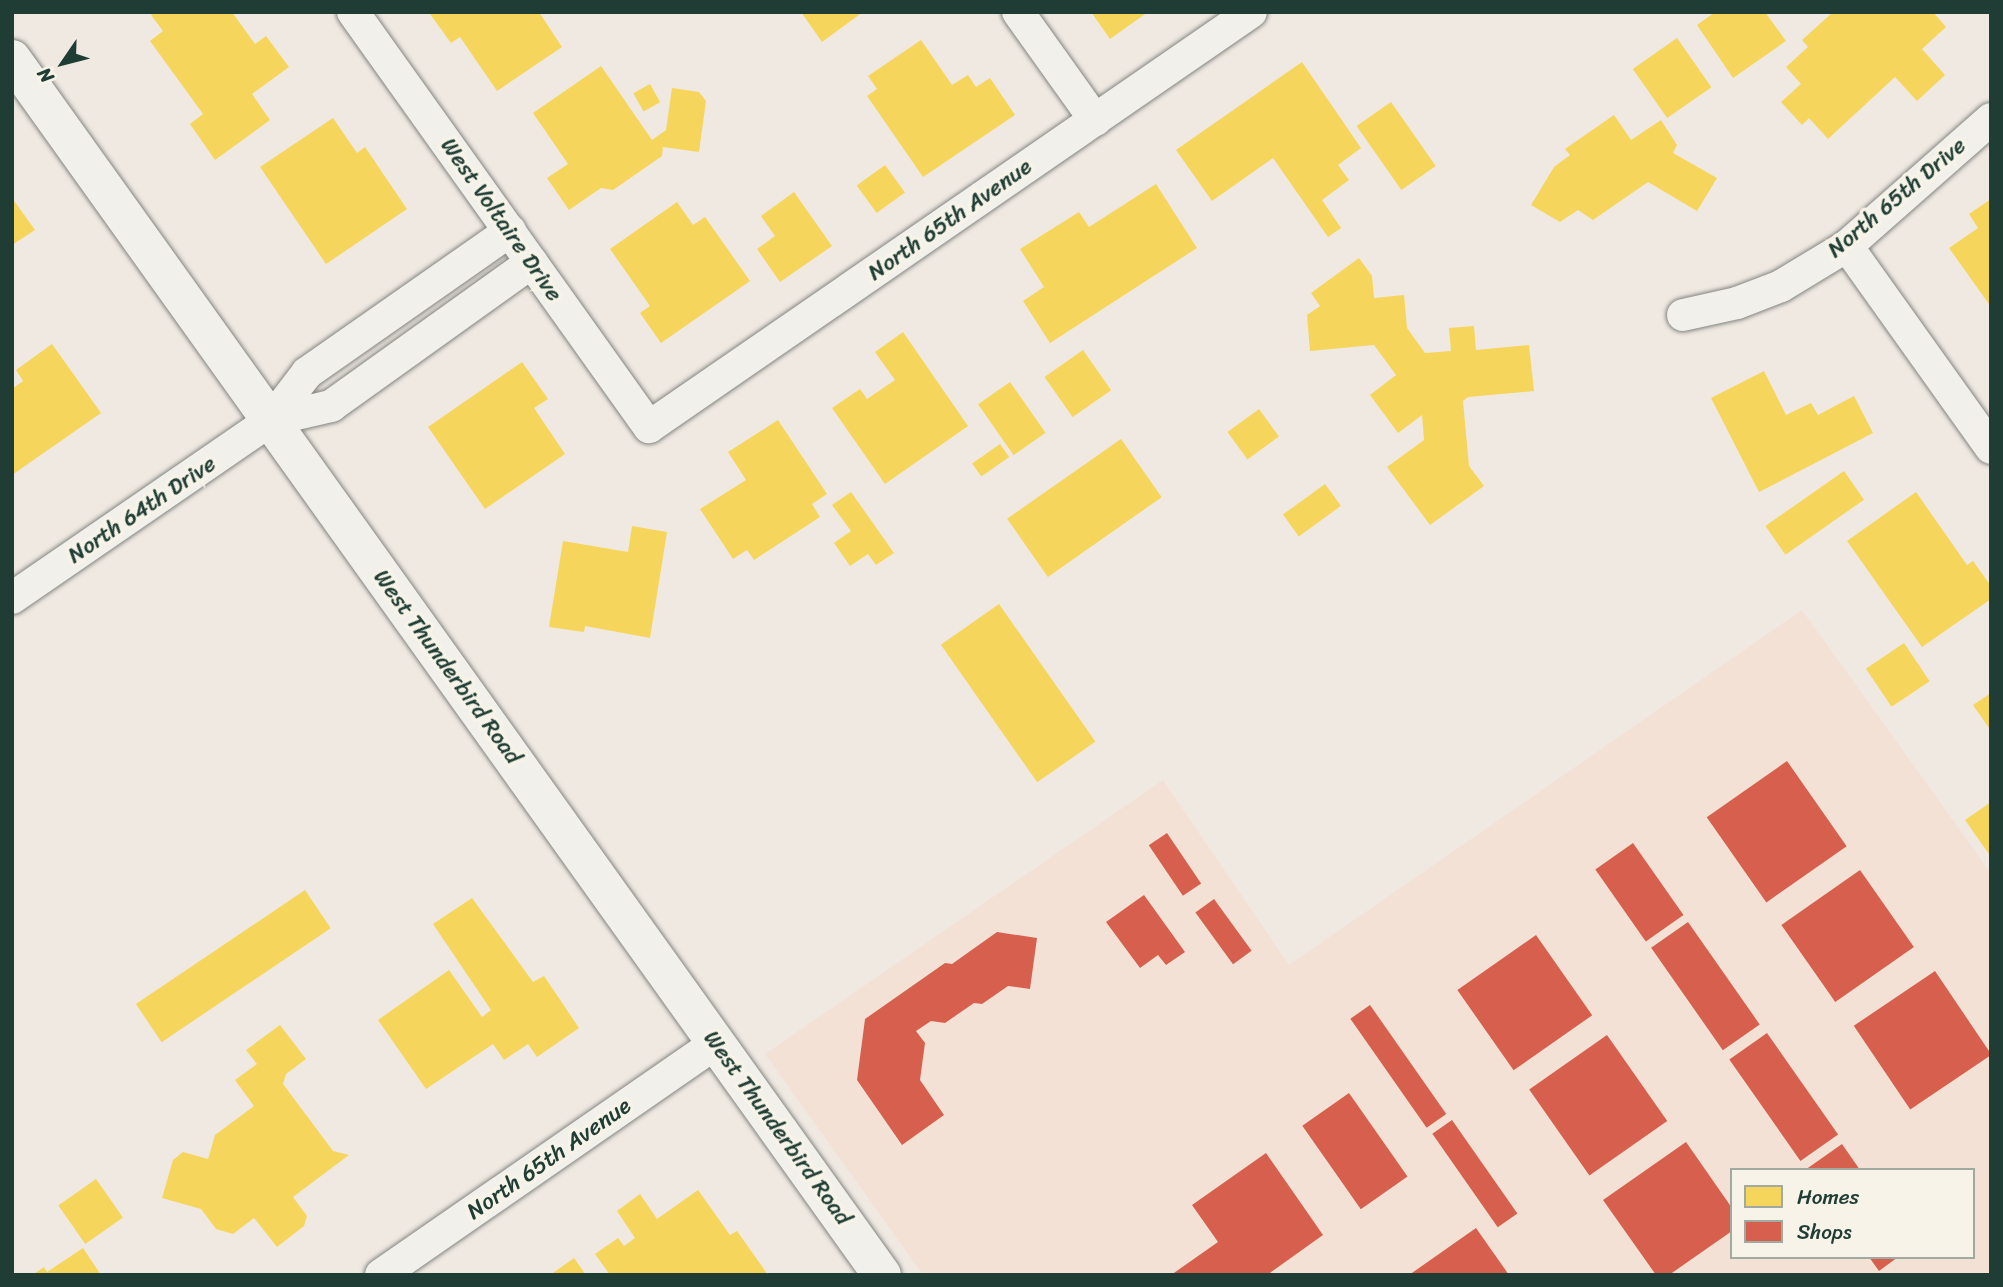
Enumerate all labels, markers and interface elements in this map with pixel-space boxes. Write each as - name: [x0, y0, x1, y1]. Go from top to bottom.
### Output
- north arrow: [28, 28, 98, 98]
- text: N: [28, 60, 63, 90]
- street label: North 65th Drive: [1822, 132, 1972, 264]
- street label: West Voltaire Drive: [434, 133, 568, 307]
- street label: North 65th Avenue: [863, 153, 1037, 287]
- street label: North 64th Drive: [63, 450, 221, 570]
- street label: West Thunderbird Road: [367, 564, 527, 770]
- street label: West Thunderbird Road: [697, 1025, 857, 1231]
- street label: North 65th Avenue: [462, 1092, 636, 1226]
- legend: [1730, 1168, 1975, 1259]
- text: Homes: [1797, 1178, 1859, 1216]
- text: Shops: [1797, 1213, 1852, 1251]

